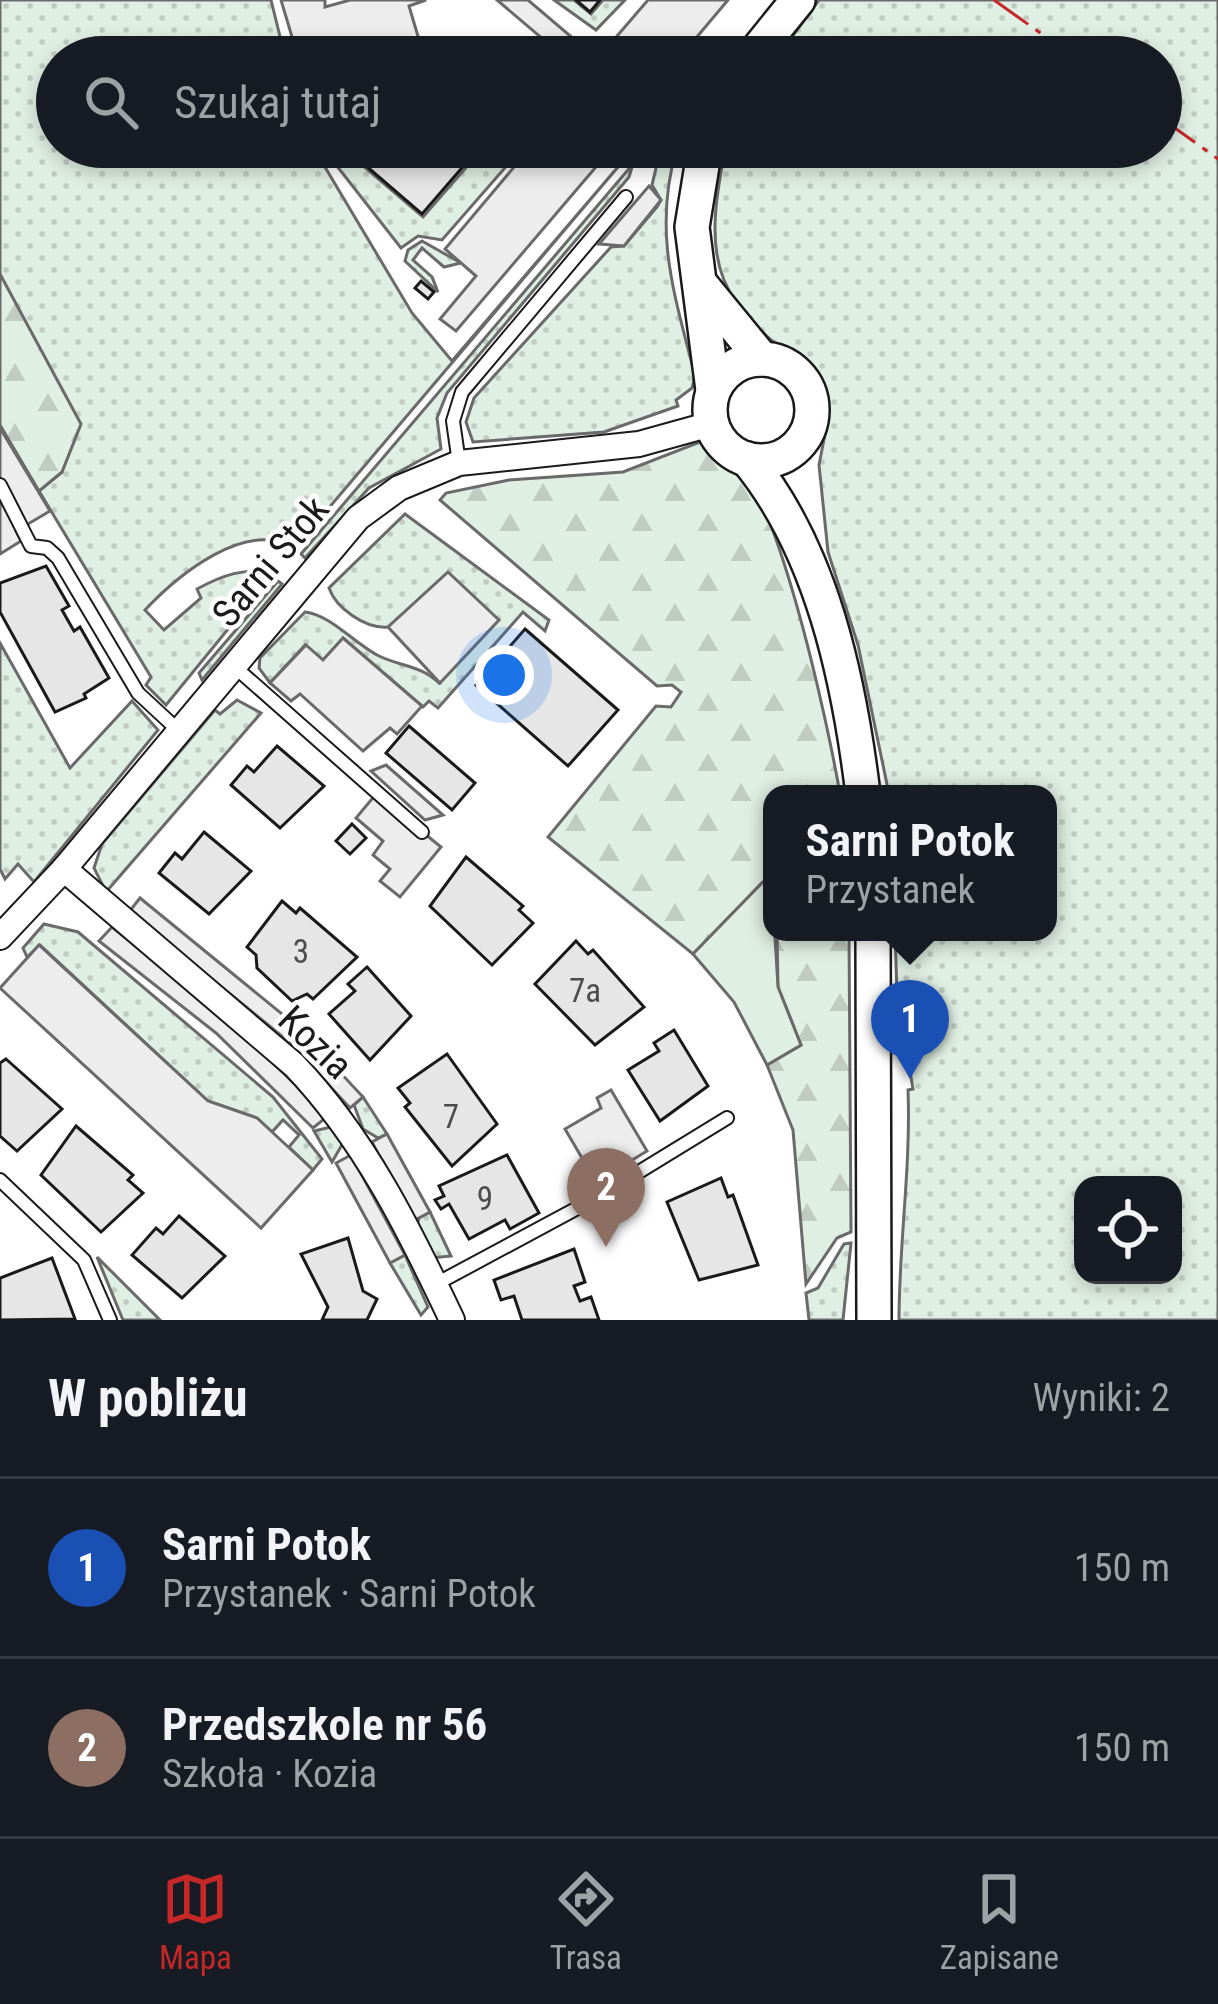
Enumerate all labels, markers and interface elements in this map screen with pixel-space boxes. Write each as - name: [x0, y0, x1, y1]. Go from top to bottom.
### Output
- search box: [36, 36, 1182, 168]
- icon: search: [78, 69, 144, 135]
- text: Szukaj tutaj: [174, 76, 381, 129]
- street label: Sarni Stok: [203, 487, 339, 636]
- your location: [474, 645, 534, 705]
- popup: [763, 785, 1057, 941]
- text: Sarni Potok: [806, 814, 1014, 867]
- text: Przystanek: [806, 867, 975, 913]
- house number: 3: [293, 932, 309, 971]
- house number: 7a: [569, 971, 601, 1010]
- pin: 1: [871, 980, 949, 1079]
- street label: Kozia: [269, 997, 362, 1089]
- house number: 7: [443, 1097, 459, 1136]
- pin: 2: [567, 1148, 645, 1247]
- map controls: [1074, 1176, 1182, 1284]
- button: locate: [1074, 1176, 1182, 1284]
- house number: 9: [477, 1179, 493, 1218]
- text: W pobliżu: [48, 1369, 248, 1428]
- text: Wyniki: 2: [1032, 1375, 1170, 1421]
- text: Sarni Potok: [162, 1518, 371, 1571]
- text: 1: [77, 1545, 97, 1591]
- text: 150 m: [1074, 1545, 1170, 1591]
- text: Przystanek · Sarni Potok: [162, 1571, 536, 1617]
- text: Przedszkole nr 56: [162, 1698, 487, 1751]
- text: 2: [77, 1725, 97, 1771]
- text: 150 m: [1074, 1725, 1170, 1771]
- text: Szkoła · Kozia: [162, 1751, 377, 1797]
- tab: Mapa: [159, 1866, 232, 1977]
- tab: Trasa: [550, 1866, 622, 1977]
- tab: Zapisane: [940, 1866, 1059, 1977]

